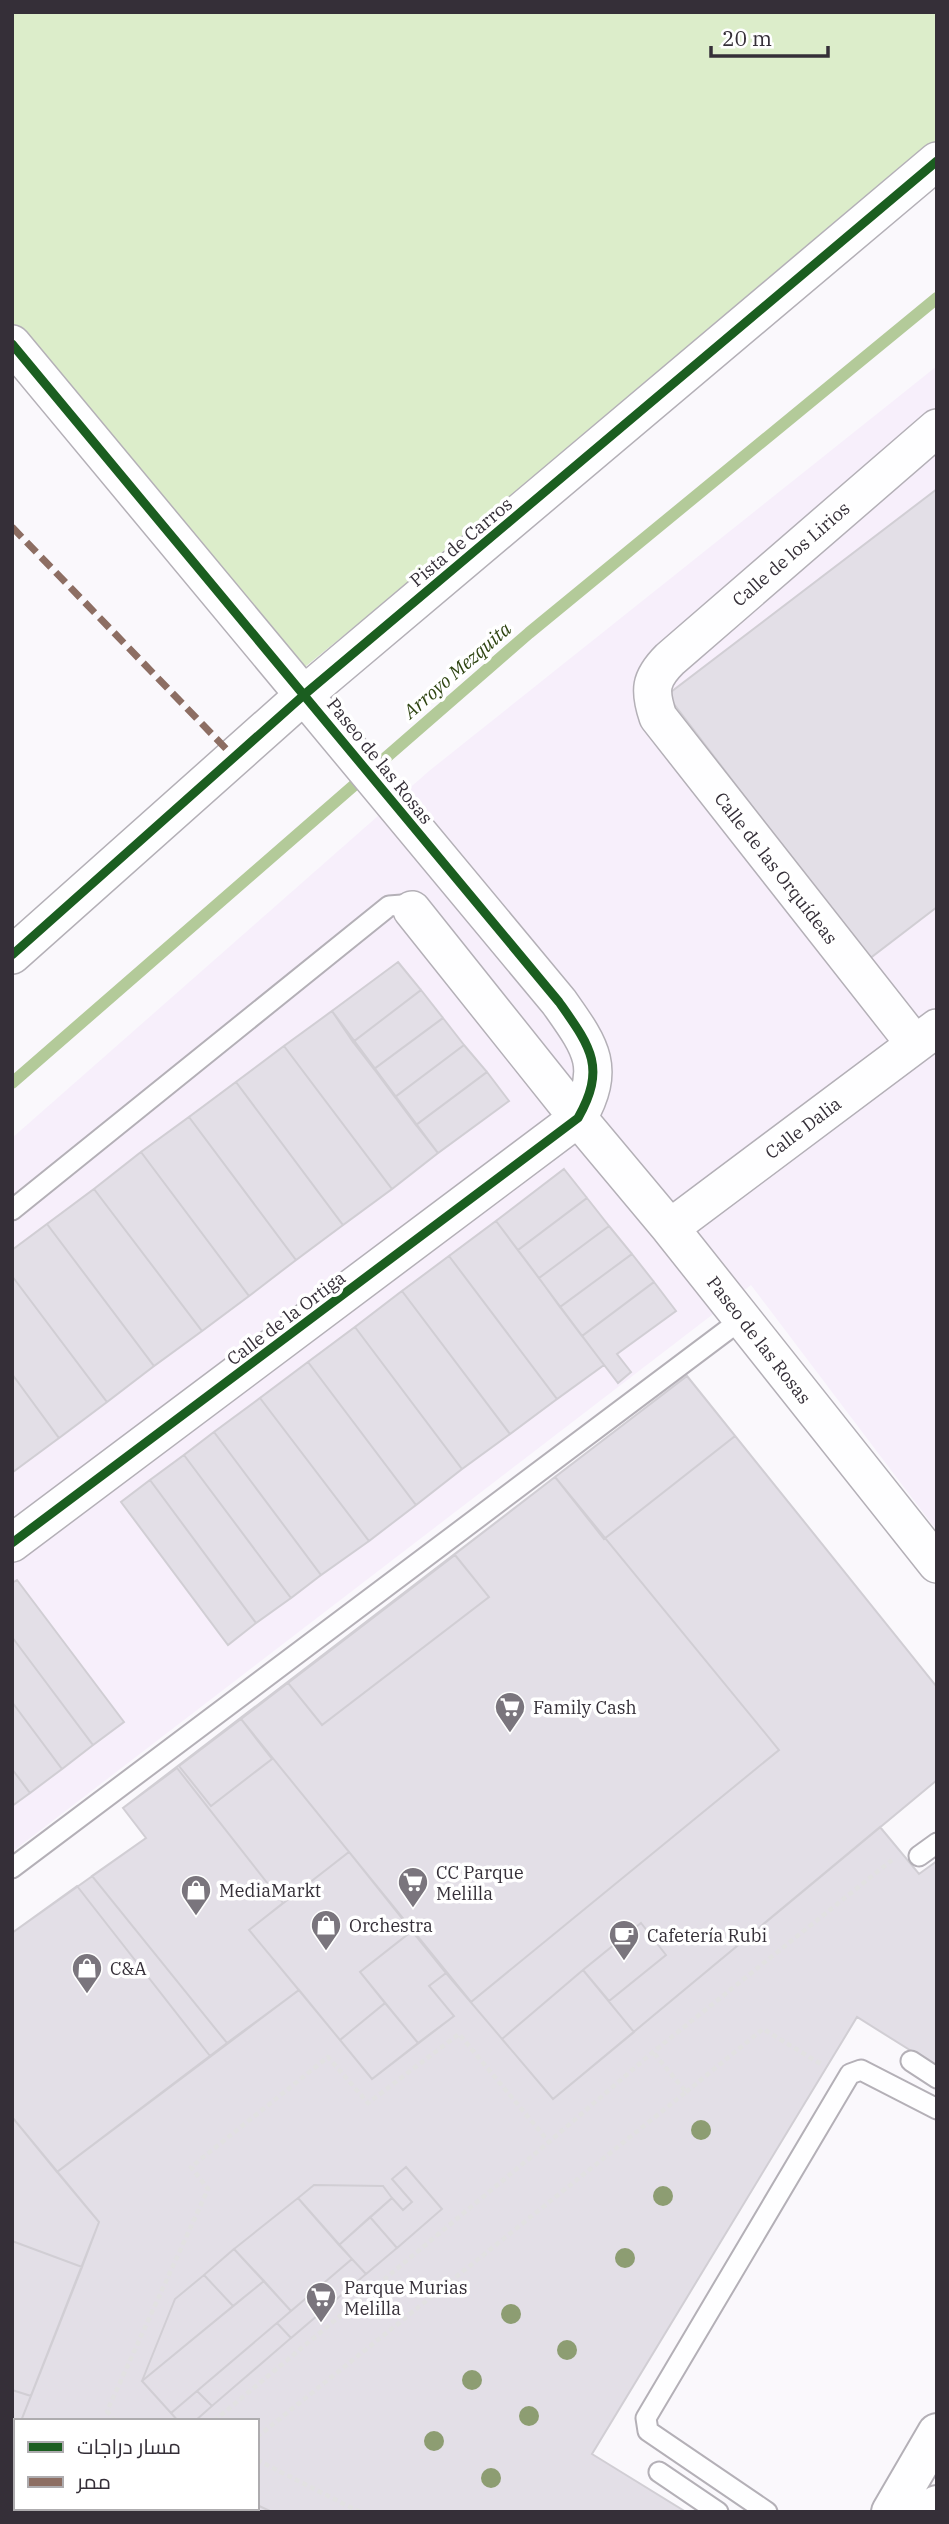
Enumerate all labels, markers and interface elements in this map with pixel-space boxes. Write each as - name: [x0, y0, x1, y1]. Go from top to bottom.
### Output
- scale bar: [711, 14, 828, 58]
- text: 20 m: [722, 24, 772, 52]
- street label: Pista de Carros: [405, 492, 517, 592]
- street label: Calle de los Lirios: [728, 497, 854, 611]
- water label: Arroyo Mezquita: [397, 616, 516, 725]
- street label: Paseo de las Rosas: [322, 693, 438, 829]
- street label: Calle de las Orquídeas: [709, 787, 843, 949]
- street label: Calle Dalia: [760, 1092, 846, 1164]
- street label: Calle de la Ortiga: [222, 1266, 350, 1370]
- street label: Paseo de las Rosas: [702, 1271, 816, 1409]
- supermarket icon: Family Cash: [493, 1690, 527, 1734]
- place label: Family Cash: [533, 1696, 637, 1719]
- place label: CC Parque Melilla: [436, 1861, 524, 1905]
- supermarket icon: CC Parque Melilla: [396, 1865, 430, 1909]
- shop icon: MediaMarkt: [179, 1873, 213, 1917]
- place label: MediaMarkt: [219, 1879, 321, 1902]
- shop icon: Orchestra: [309, 1908, 343, 1952]
- place label: Orchestra: [349, 1914, 433, 1937]
- cafe icon: Cafetería Rubi: [607, 1918, 641, 1962]
- place label: Cafetería Rubi: [647, 1924, 767, 1947]
- shop icon: C&A: [70, 1951, 104, 1995]
- place label: C&A: [110, 1957, 147, 1980]
- place label: Parque Murias Melilla: [344, 2276, 468, 2320]
- supermarket icon: Parque Murias Melilla: [304, 2280, 338, 2324]
- legend: [14, 2419, 259, 2510]
- text: مسار دراجات: [77, 2432, 181, 2460]
- text: ممر: [76, 2467, 111, 2495]

